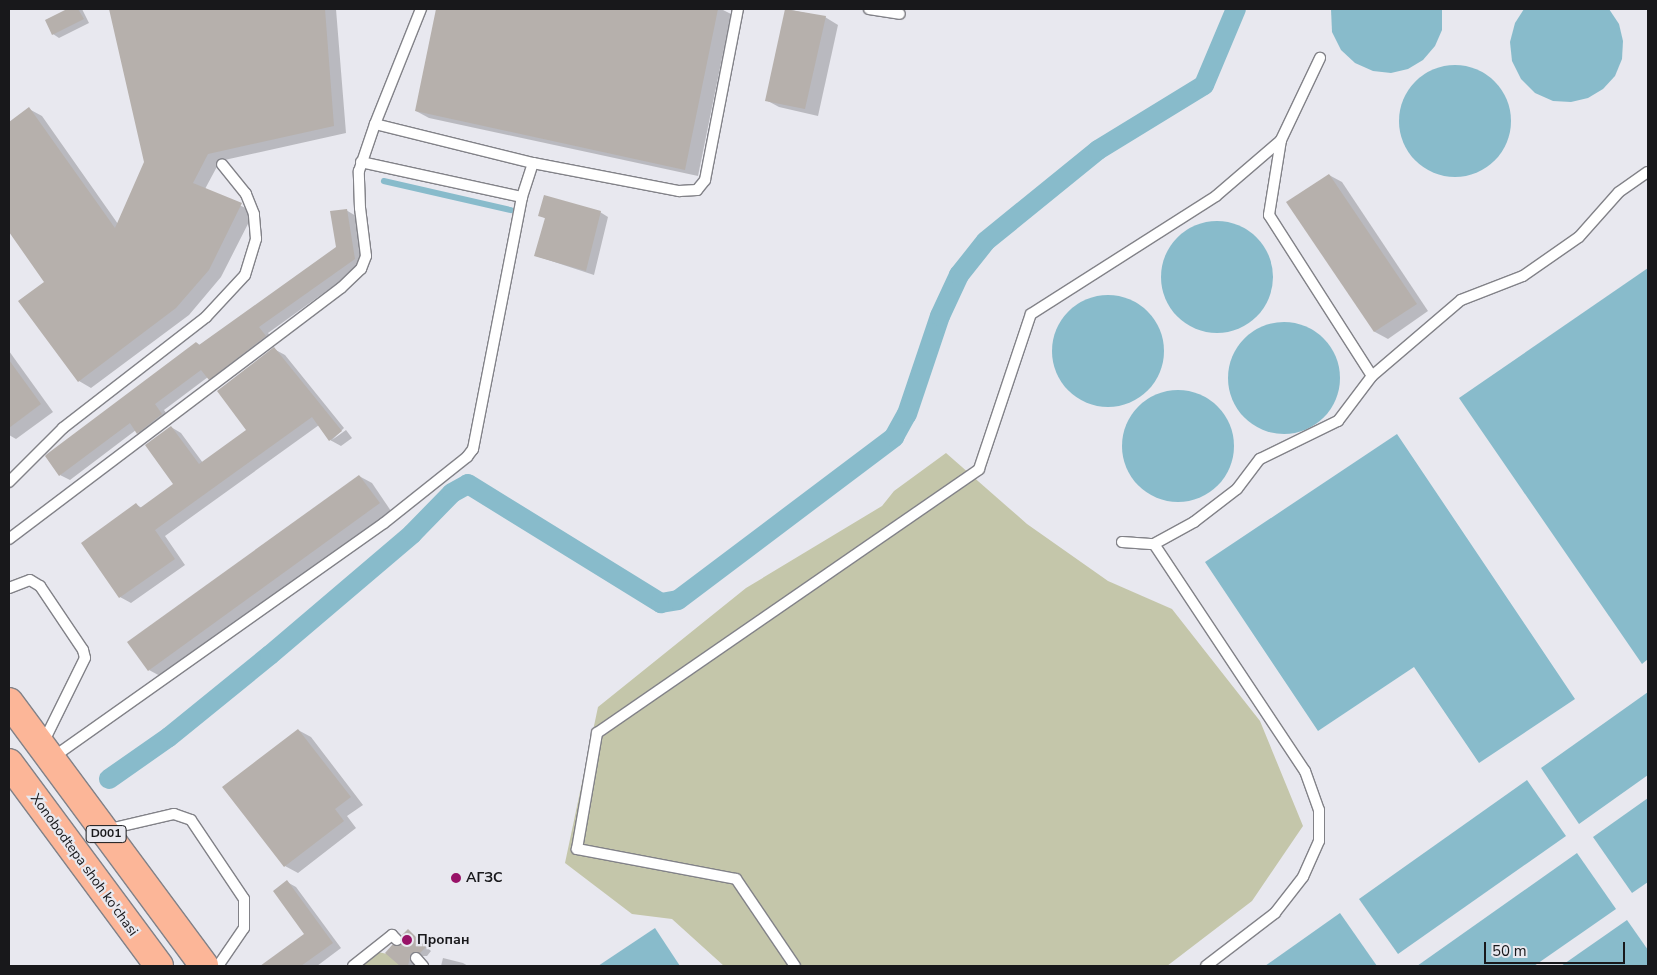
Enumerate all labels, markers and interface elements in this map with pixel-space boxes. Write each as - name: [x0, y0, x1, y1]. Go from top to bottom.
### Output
- street label: Xonobodtepa shoh ko'chasi: [27, 791, 141, 939]
- road number: D001: [85, 824, 127, 844]
- place label: АГЗС: [466, 870, 503, 886]
- marker: АГЗС: [450, 872, 462, 884]
- place label: Пропан: [417, 932, 469, 948]
- scale bar: [1487, 932, 1628, 964]
- marker: Пропан: [401, 934, 413, 946]
- text: 50 m: [1492, 941, 1527, 961]

